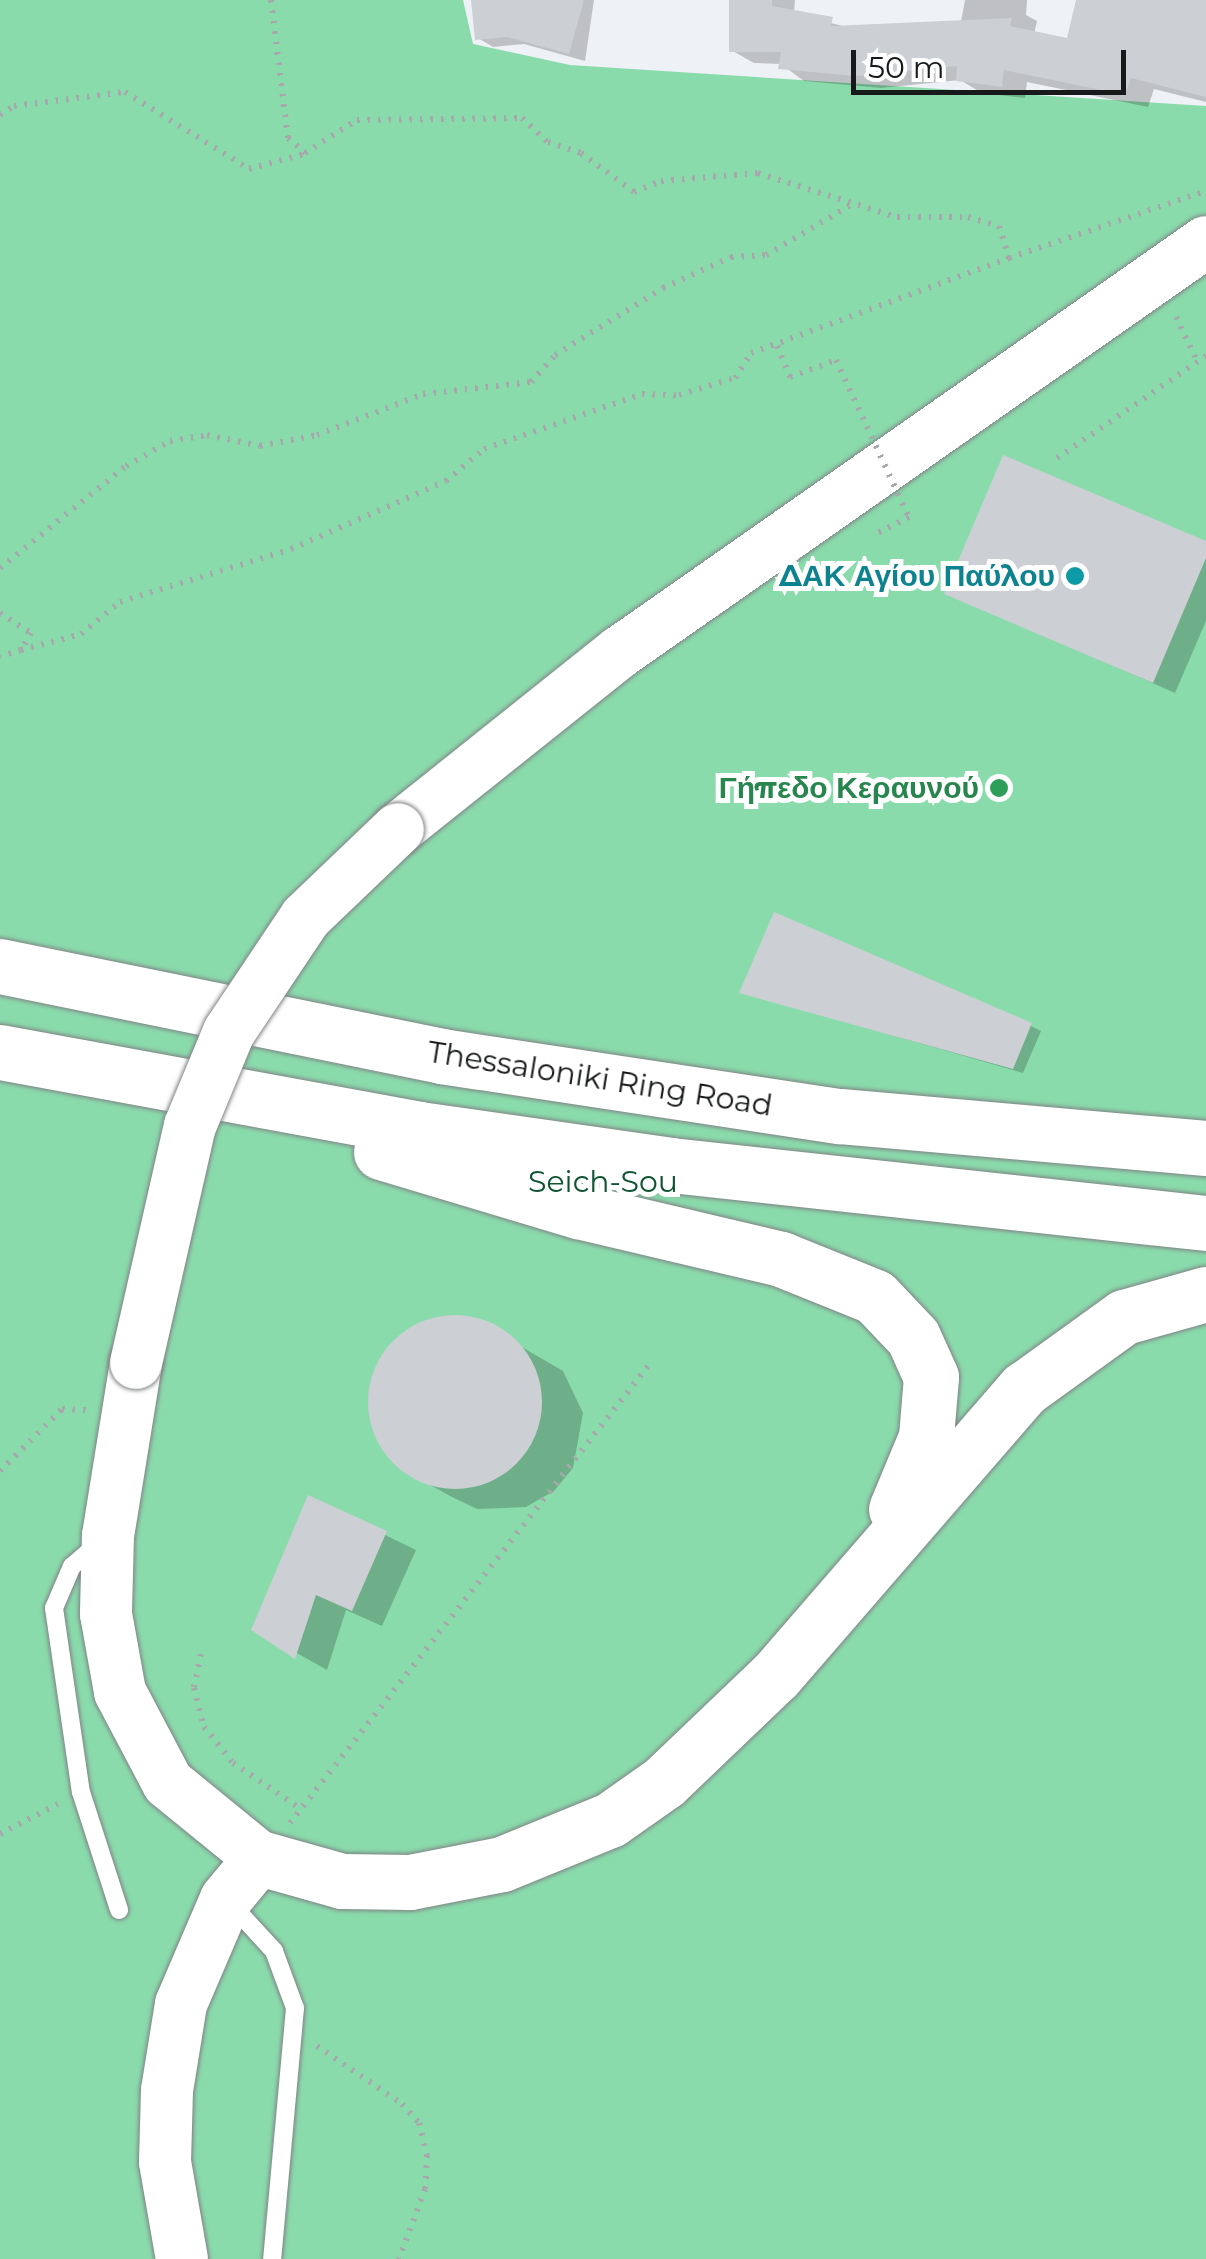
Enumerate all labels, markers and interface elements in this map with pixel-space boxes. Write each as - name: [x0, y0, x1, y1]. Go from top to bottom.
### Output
- scale bar: [856, 30, 1131, 92]
- text: 50 m: [868, 49, 945, 86]
- place label: ΔΑΚ Αγίου Παύλου: [779, 558, 1055, 594]
- marker: ΔΑΚ Αγίου Παύλου: [1064, 565, 1086, 587]
- place label: Γήπεδο Κεραυνού: [719, 770, 979, 806]
- marker: Γήπεδο Κεραυνού: [988, 777, 1010, 799]
- street label: Thessaloniki Ring Road: [425, 1034, 775, 1124]
- park label: Seich-Sou: [528, 1164, 678, 1200]

